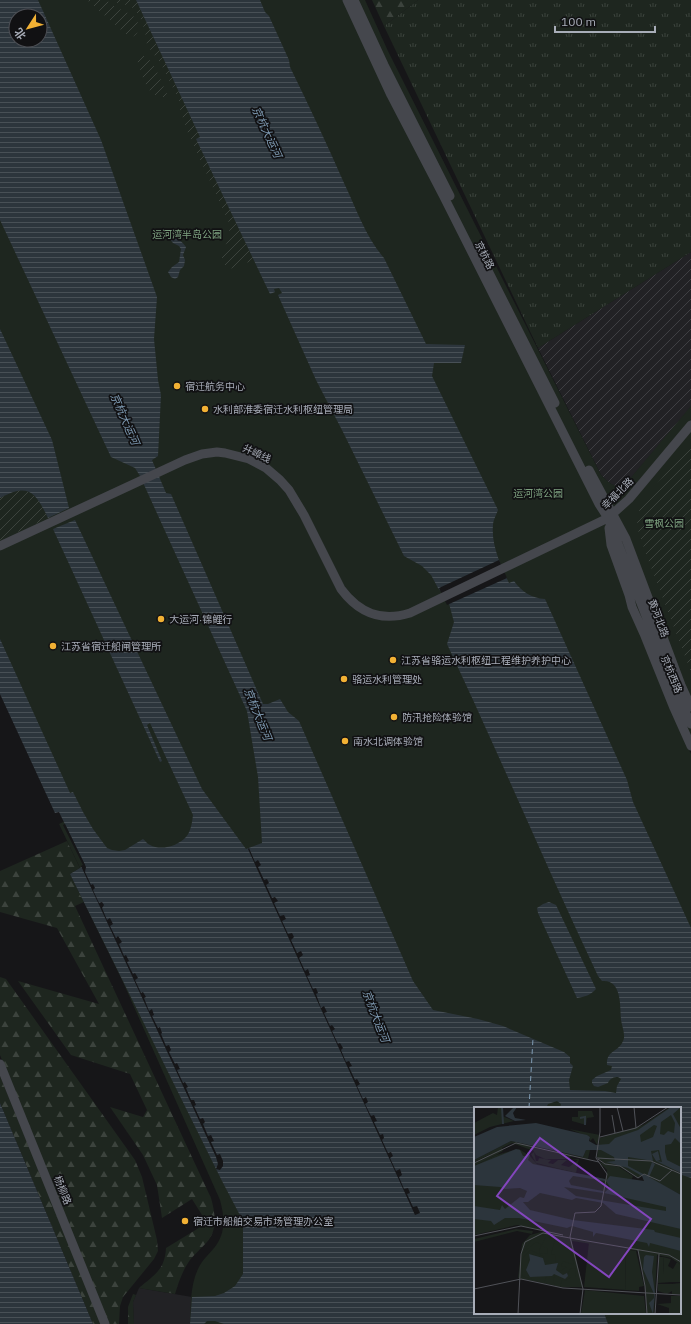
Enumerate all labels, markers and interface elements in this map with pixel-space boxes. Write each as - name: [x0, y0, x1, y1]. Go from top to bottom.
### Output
- north arrow: [8, 8, 48, 48]
- scale bar: [555, 8, 655, 34]
- text: 100 m: [561, 14, 596, 29]
- text: 北: [11, 25, 29, 42]
- water label: 京杭大运河: [249, 104, 286, 162]
- park label: 运河湾半岛公园: [152, 228, 222, 241]
- street label: 京杭路: [472, 239, 497, 272]
- place label: 宿迁航务中心: [185, 380, 245, 393]
- marker: 宿迁航务中心: [172, 381, 182, 391]
- water label: 京杭大运河: [107, 391, 143, 449]
- place label: 水利部淮委宿迁水利枢纽管理局: [213, 403, 353, 416]
- marker: 水利部淮委宿迁水利枢纽管理局: [200, 404, 210, 414]
- street label: 井嶂线: [240, 441, 273, 466]
- street label: 幸福北路: [599, 475, 636, 512]
- park label: 运河湾公园: [513, 487, 563, 500]
- park label: 雪枫公园: [644, 517, 684, 530]
- street label: 黄河北路: [645, 597, 672, 639]
- place label: 大运河·锦鲤行: [169, 613, 232, 626]
- marker: 大运河·锦鲤行: [156, 614, 166, 624]
- place label: 江苏省宿迁船闸管理所: [61, 640, 161, 653]
- marker: 江苏省宿迁船闸管理所: [48, 641, 58, 651]
- street label: 京杭西路: [658, 653, 685, 695]
- place label: 江苏省骆运水利枢纽工程维护养护中心: [401, 654, 571, 667]
- marker: 江苏省骆运水利枢纽工程维护养护中心: [388, 655, 398, 665]
- place label: 骆运水利管理处: [352, 673, 422, 686]
- marker: 骆运水利管理处: [339, 674, 349, 684]
- water label: 京杭大运河: [241, 686, 276, 744]
- place label: 防汛抢险体验馆: [402, 711, 472, 724]
- marker: 防汛抢险体验馆: [389, 712, 399, 722]
- place label: 南水北调体验馆: [353, 735, 423, 748]
- marker: 南水北调体验馆: [340, 736, 350, 746]
- water label: 京杭大运河: [360, 988, 393, 1046]
- inset map: [474, 1107, 681, 1314]
- street label: 杨柳路: [51, 1174, 74, 1207]
- place label: 宿迁市船舶交易市场管理办公室: [193, 1215, 333, 1228]
- marker: 宿迁市船舶交易市场管理办公室: [180, 1216, 190, 1226]

